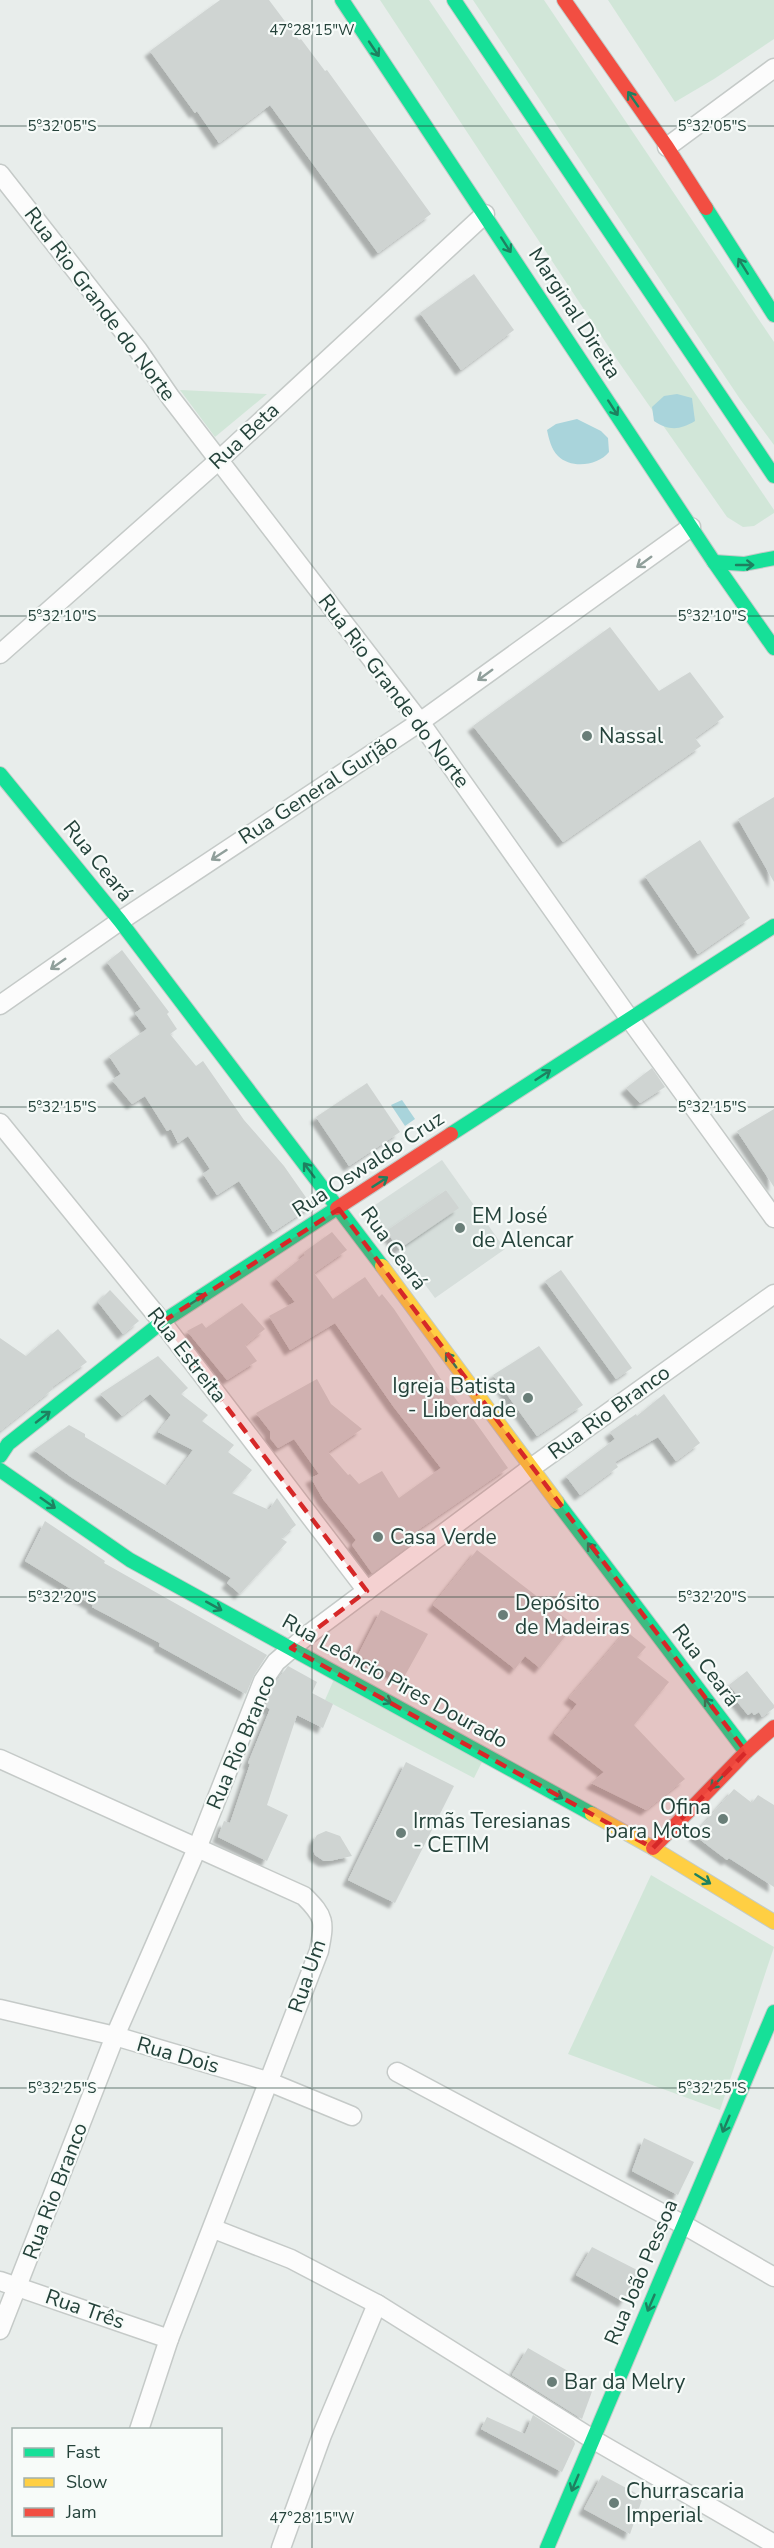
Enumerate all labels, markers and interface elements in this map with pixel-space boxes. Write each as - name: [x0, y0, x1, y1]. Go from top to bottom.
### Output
- text: 47°28'15"W: [269, 20, 355, 40]
- one-way arrow: [368, 40, 380, 56]
- one-way arrow: [627, 91, 639, 107]
- text: 5°32'05"S: [28, 116, 96, 136]
- text: 5°32'05"S: [678, 116, 746, 136]
- street label: Rua Rio Grande do Norte: [18, 201, 182, 407]
- one-way arrow: [500, 237, 512, 253]
- street label: Marginal Direita: [522, 242, 628, 384]
- one-way arrow: [736, 258, 748, 275]
- street label: Rua Beta: [203, 396, 285, 476]
- one-way arrow: [607, 400, 619, 416]
- one-way arrow: [636, 555, 652, 568]
- one-way arrow: [734, 559, 754, 571]
- street label: Rua Rio Grande do Norte: [312, 588, 476, 794]
- text: 5°32'10"S: [28, 606, 96, 626]
- text: 5°32'10"S: [678, 606, 746, 626]
- one-way arrow: [478, 669, 494, 681]
- place label: Nassal: [599, 722, 664, 750]
- street label: Rua General Gurjão: [233, 727, 403, 851]
- marker: Nassal: [580, 729, 594, 743]
- street label: Rua Ceará: [57, 815, 139, 907]
- one-way arrow: [211, 849, 228, 861]
- one-way arrow: [50, 958, 67, 970]
- one-way arrow: [534, 1069, 550, 1081]
- text: 5°32'15"S: [28, 1097, 96, 1117]
- text: 5°32'15"S: [678, 1097, 746, 1117]
- street label: Rua Oswaldo Cruz: [287, 1104, 449, 1224]
- one-way arrow: [303, 1162, 316, 1178]
- one-way arrow: [371, 1176, 387, 1188]
- street label: Rua Ceará: [354, 1201, 434, 1295]
- place label: EM José de Alencar: [472, 1202, 574, 1254]
- marker: EM José de Alencar: [453, 1221, 467, 1235]
- one-way arrow: [189, 1293, 206, 1305]
- street label: Rua Estreita: [141, 1302, 233, 1408]
- one-way arrow: [445, 1353, 457, 1369]
- street label: Rua Rio Branco: [542, 1358, 676, 1466]
- place label: Igreja Batista - Liberdade: [392, 1372, 516, 1424]
- marker: Igreja Batista - Liberdade: [521, 1391, 535, 1405]
- one-way arrow: [35, 1410, 51, 1423]
- one-way arrow: [39, 1497, 56, 1509]
- place label: Casa Verde: [390, 1523, 497, 1551]
- marker: Casa Verde: [371, 1530, 385, 1544]
- one-way arrow: [586, 1542, 599, 1558]
- text: 5°32'20"S: [28, 1587, 96, 1607]
- text: 5°32'20"S: [678, 1587, 746, 1607]
- place label: Depósito de Madeiras: [515, 1589, 630, 1641]
- one-way arrow: [205, 1600, 222, 1612]
- street label: Rua Leôncio Pires Dourado: [277, 1607, 513, 1755]
- marker: Depósito de Madeiras: [496, 1608, 510, 1622]
- street label: Rua Ceará: [666, 1618, 746, 1712]
- street label: Rua Rio Branco: [200, 1670, 282, 1814]
- one-way arrow: [375, 1694, 393, 1705]
- one-way arrow: [704, 1698, 717, 1714]
- one-way arrow: [709, 1774, 724, 1789]
- one-way arrow: [546, 1788, 563, 1800]
- place label: Ofina para Motos: [605, 1793, 711, 1845]
- place label: Irmãs Teresianas - CETIM: [413, 1807, 571, 1859]
- marker: Ofina para Motos: [716, 1812, 730, 1826]
- marker: Irmãs Teresianas - CETIM: [394, 1826, 408, 1840]
- one-way arrow: [694, 1873, 711, 1885]
- street label: Rua Um: [281, 1936, 333, 2016]
- street label: Rua Dois: [133, 2030, 223, 2080]
- text: 5°32'25"S: [28, 2078, 96, 2098]
- text: 5°32'25"S: [678, 2078, 746, 2098]
- one-way arrow: [720, 2114, 731, 2132]
- street label: Rua Rio Branco: [16, 2119, 94, 2263]
- street label: Rua João Pessoa: [598, 2195, 684, 2349]
- street label: Rua Três: [42, 2282, 128, 2336]
- one-way arrow: [645, 2294, 656, 2312]
- place label: Bar da Melry: [564, 2368, 686, 2396]
- marker: Bar da Melry: [545, 2375, 559, 2389]
- legend: [12, 2428, 222, 2536]
- text: Fast: [66, 2440, 101, 2464]
- text: Slow: [66, 2470, 107, 2494]
- one-way arrow: [569, 2474, 580, 2492]
- place label: Churrascaria Imperial: [626, 2477, 744, 2529]
- marker: Churrascaria Imperial: [607, 2496, 621, 2510]
- text: Jam: [65, 2500, 97, 2524]
- text: 47°28'15"W: [269, 2508, 355, 2528]

